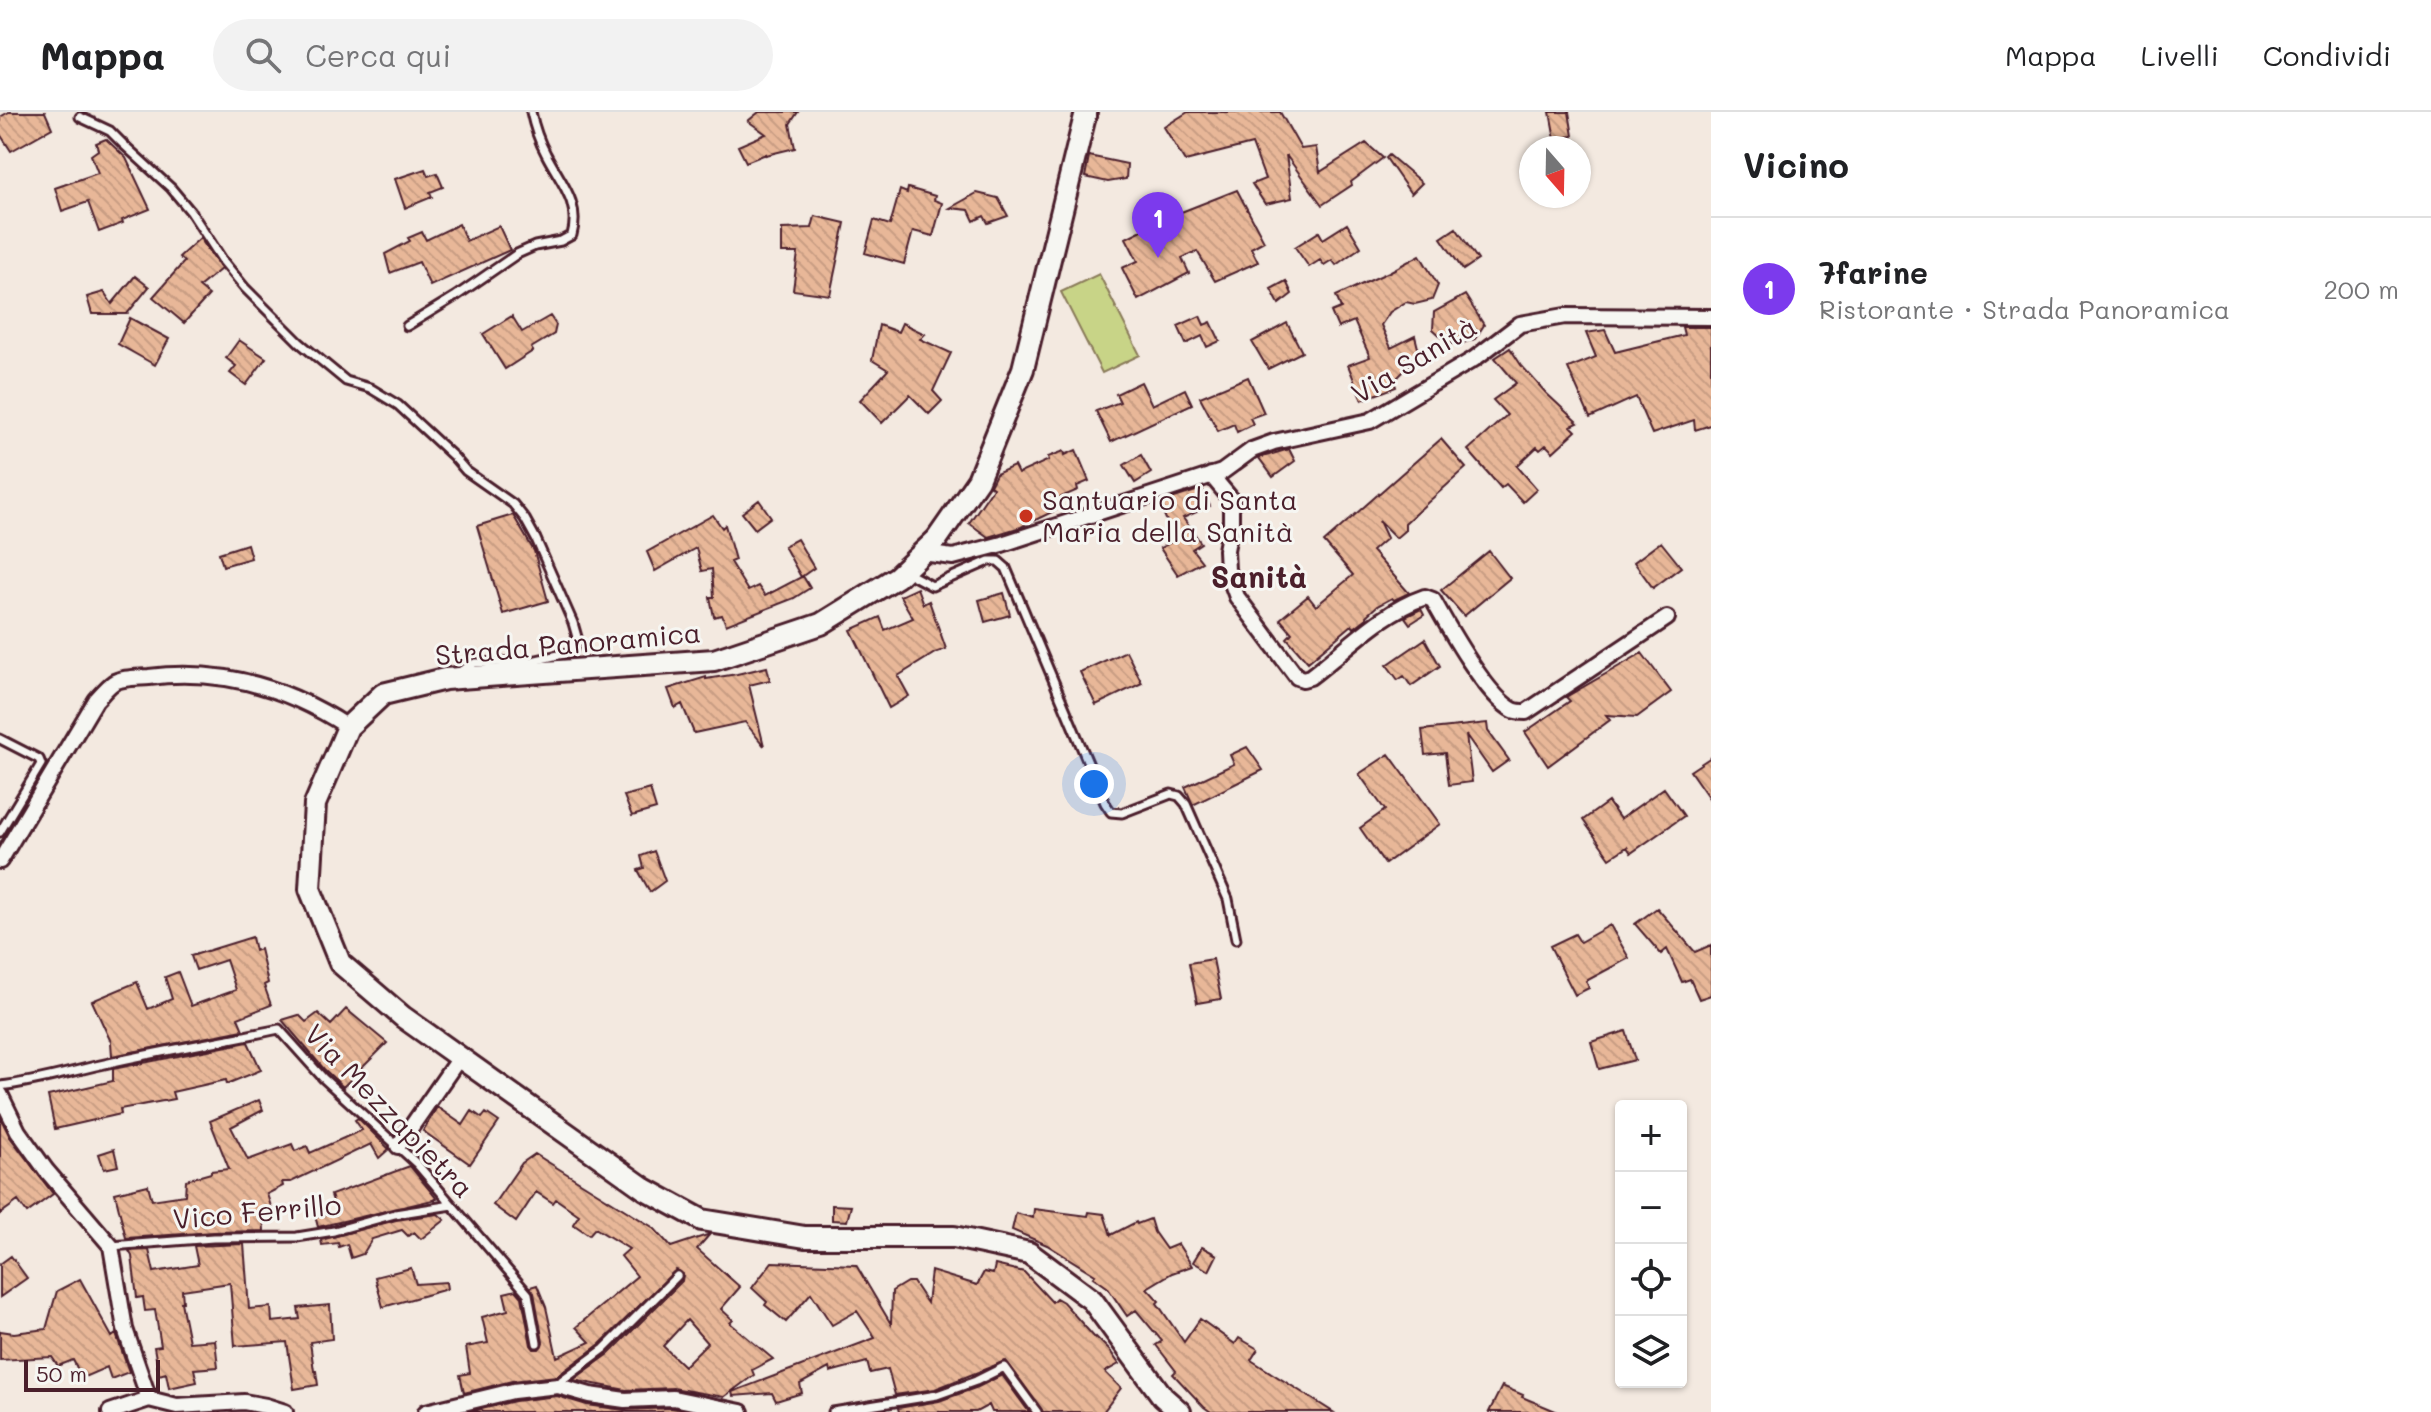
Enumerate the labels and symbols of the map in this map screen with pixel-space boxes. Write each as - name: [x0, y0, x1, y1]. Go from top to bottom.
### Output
- north arrow: [1519, 136, 1591, 208]
- pin: 1: [1132, 192, 1184, 258]
- street label: Via Sanità: [1344, 308, 1483, 411]
- place label: Santuario di Santa Maria della Sanità: [1042, 481, 1298, 549]
- marker: Santuario di Santa Maria della Sanità: [1017, 507, 1035, 525]
- district label: Sanità: [1211, 556, 1307, 596]
- street label: Strada Panoramica: [433, 613, 702, 673]
- your location: [1074, 764, 1114, 804]
- street label: Via Mezzapietra: [298, 1016, 482, 1205]
- street label: Vico Ferrillo: [171, 1186, 343, 1236]
- scale bar: [24, 1356, 160, 1392]

